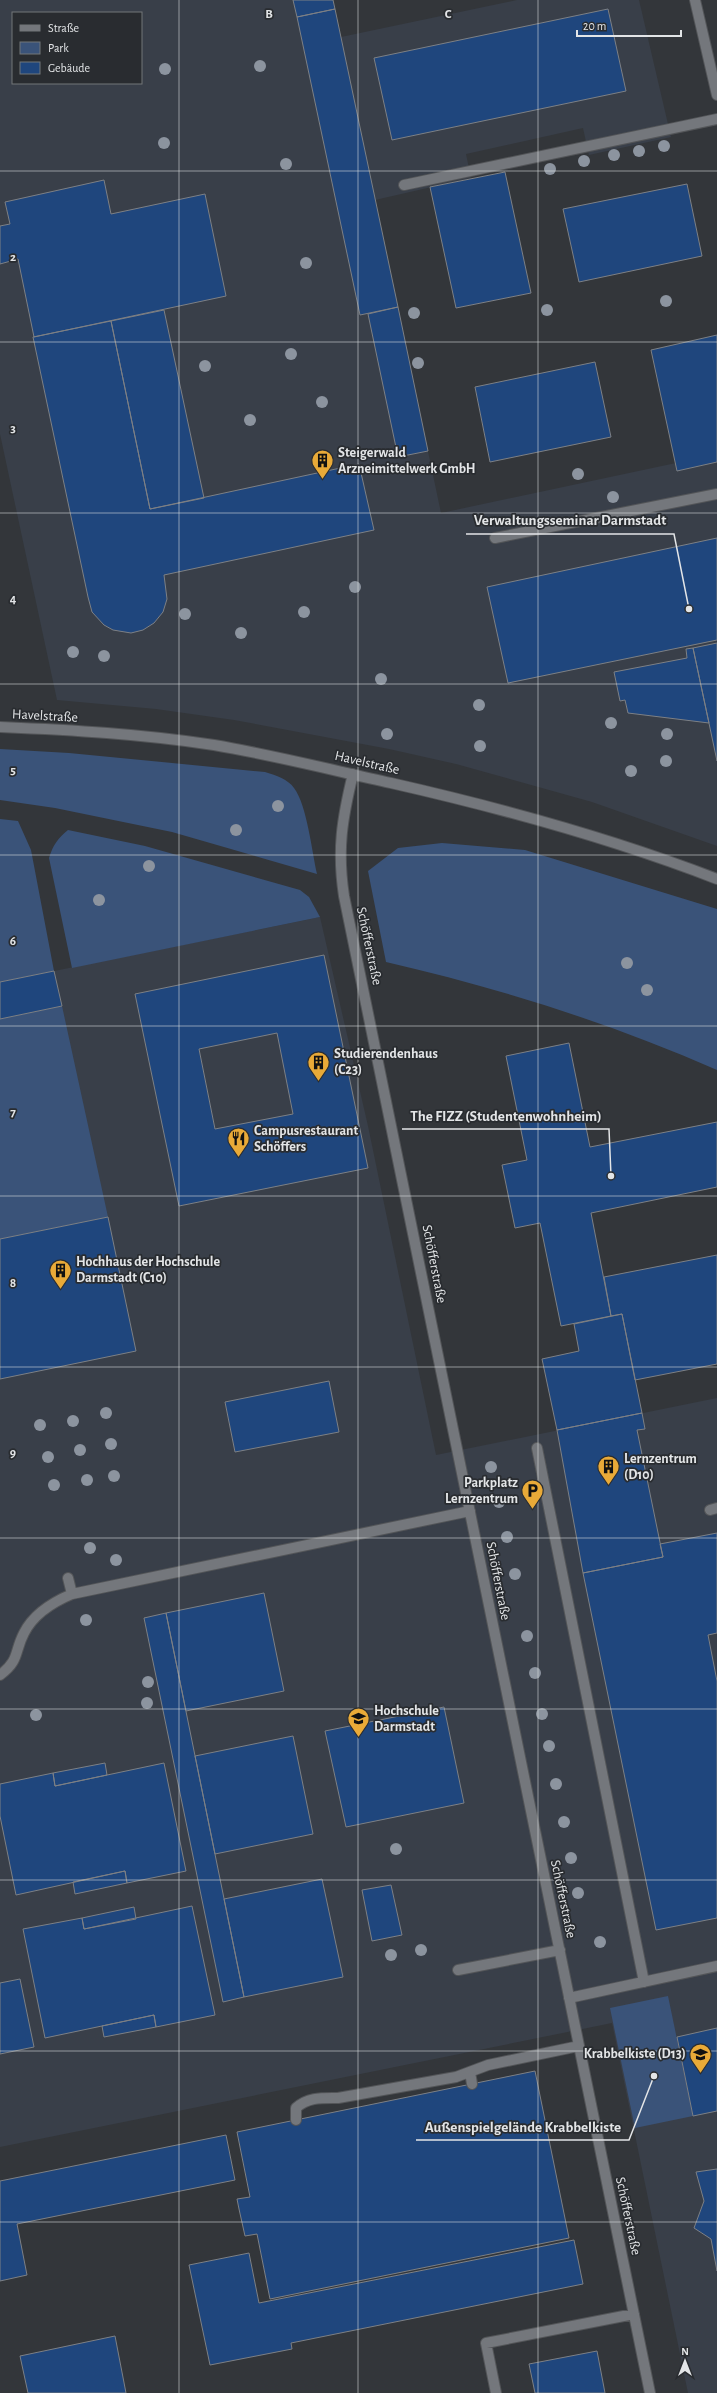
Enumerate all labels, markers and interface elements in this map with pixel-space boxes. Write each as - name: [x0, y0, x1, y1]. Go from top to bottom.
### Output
- text: B: [265, 8, 273, 21]
- text: C: [445, 8, 452, 21]
- legend: [12, 12, 142, 84]
- scale bar: [577, 12, 681, 38]
- text: 20 m: [583, 20, 606, 32]
- text: Straße: [48, 22, 79, 34]
- text: Park: [48, 42, 69, 54]
- text: Gebäude: [48, 62, 90, 74]
- text: 2: [10, 251, 16, 264]
- text: 3: [10, 422, 16, 435]
- place label: Steigerwald Arzneimittelwerk GmbH: [338, 446, 476, 476]
- building icon: Steigerwald Arzneimittelwerk GmbH: [309, 448, 335, 481]
- callout: Verwaltungsseminar Darmstadt: [466, 507, 674, 534]
- text: Verwaltungsseminar Darmstadt: [474, 513, 666, 528]
- text: 4: [10, 593, 17, 606]
- street label: Havelstraße: [12, 707, 78, 725]
- street label: Havelstraße: [333, 749, 401, 777]
- text: 5: [10, 764, 16, 777]
- street label: Schöfferstraße: [354, 906, 384, 986]
- text: 6: [10, 935, 16, 948]
- place label: Studierendenhaus (C23): [334, 1047, 438, 1077]
- building icon: Studierendenhaus (C23): [305, 1049, 331, 1082]
- callout: The FIZZ (Studentenwohnheim): [402, 1102, 609, 1129]
- text: 7: [10, 1106, 16, 1119]
- text: The FIZZ (Studentenwohnheim): [410, 1109, 602, 1124]
- place label: Campusrestaurant Schöffers: [254, 1124, 358, 1154]
- restaurant icon: Campusrestaurant Schöffers: [226, 1126, 252, 1159]
- street label: Schöfferstraße: [420, 1224, 448, 1304]
- place label: Hochhaus der Hochschule Darmstadt (C10): [76, 1255, 220, 1285]
- building icon: Hochhaus der Hochschule Darmstadt (C10): [48, 1257, 74, 1290]
- text: 8: [10, 1277, 16, 1290]
- text: 9: [10, 1447, 16, 1460]
- place label: Lernzentrum (D10): [624, 1452, 697, 1482]
- building icon: Lernzentrum (D10): [595, 1454, 621, 1487]
- place label: Parkplatz Lernzentrum: [445, 1476, 518, 1506]
- parking icon: Parkplatz Lernzentrum: [520, 1478, 546, 1511]
- street label: Schöfferstraße: [484, 1541, 512, 1621]
- place label: Hochschule Darmstadt: [374, 1704, 439, 1734]
- school or university icon: Hochschule Darmstadt: [345, 1706, 371, 1739]
- street label: Schöfferstraße: [548, 1859, 578, 1939]
- school or university icon: Krabbelkiste (D13): [688, 2041, 714, 2074]
- place label: Krabbelkiste (D13): [584, 2047, 686, 2061]
- callout: Außenspielgelände Krabbelkiste: [416, 2113, 629, 2140]
- text: Außenspielgelände Krabbelkiste: [425, 2120, 621, 2135]
- street label: Schöfferstraße: [613, 2176, 643, 2256]
- north arrow: [665, 2341, 705, 2381]
- text: N: [681, 2346, 689, 2357]

